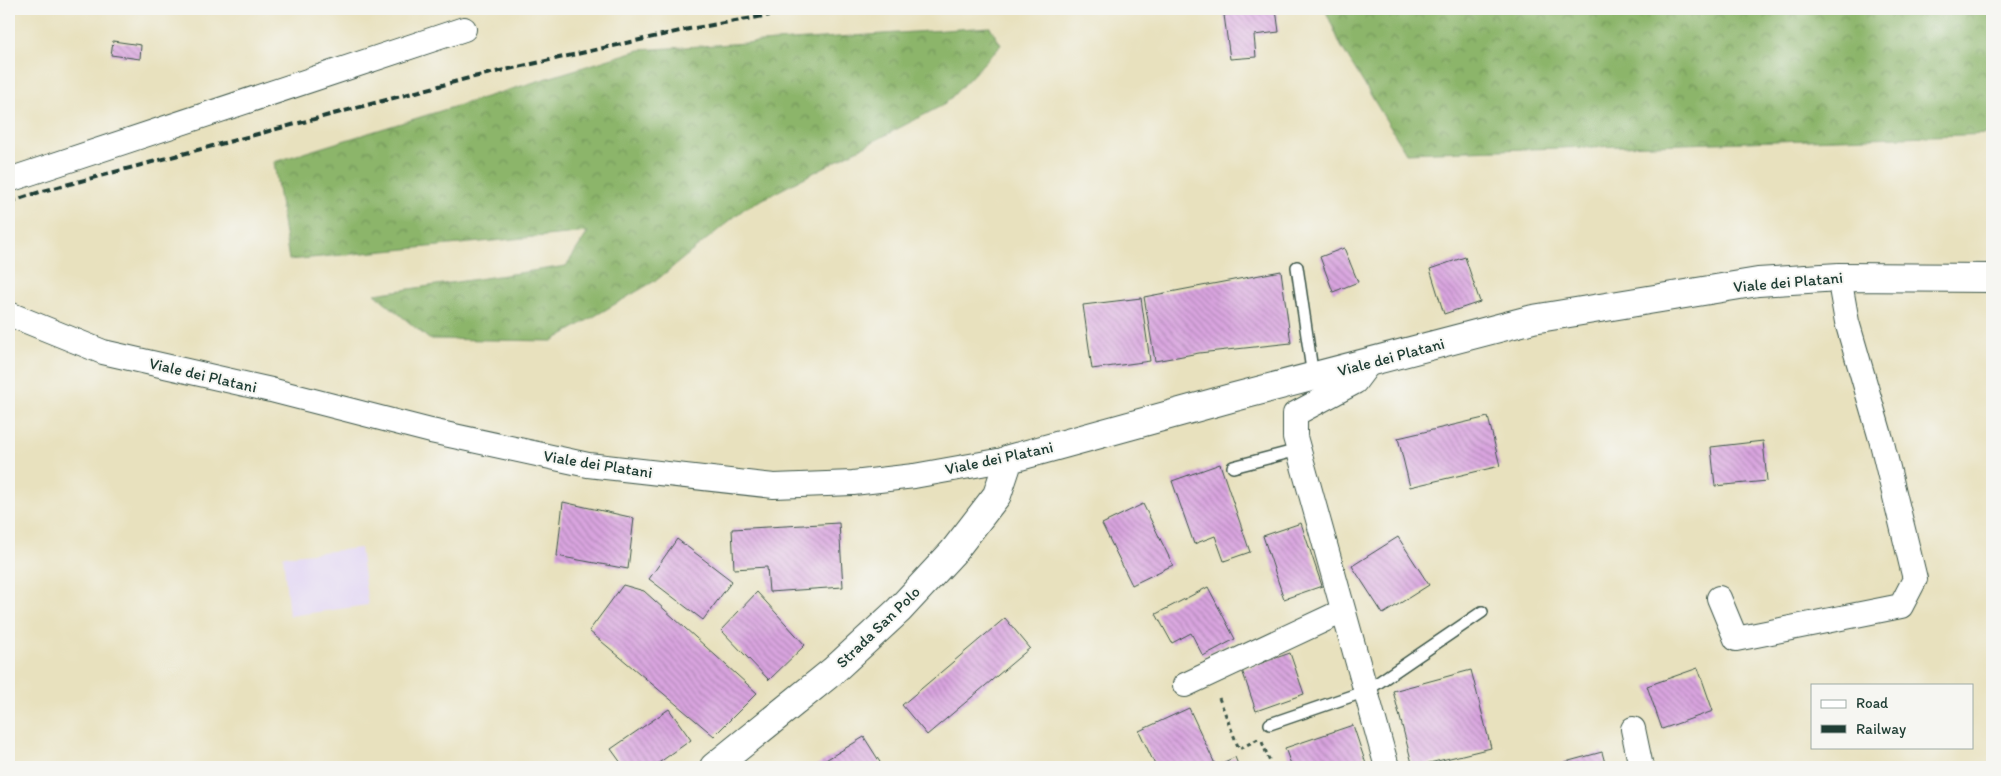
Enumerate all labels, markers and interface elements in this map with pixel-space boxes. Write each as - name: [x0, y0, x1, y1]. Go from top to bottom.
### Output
- street label: Viale dei Platani: [1732, 268, 1844, 296]
- street label: Viale dei Platani: [1335, 334, 1447, 380]
- street label: Viale dei Platani: [147, 353, 259, 397]
- street label: Viale dei Platani: [943, 437, 1055, 479]
- street label: Viale dei Platani: [542, 446, 654, 482]
- street label: Strada San Polo: [832, 582, 924, 672]
- legend: [1811, 684, 1974, 748]
- text: Road: [1856, 694, 1889, 712]
- text: Railway: [1856, 720, 1906, 738]

